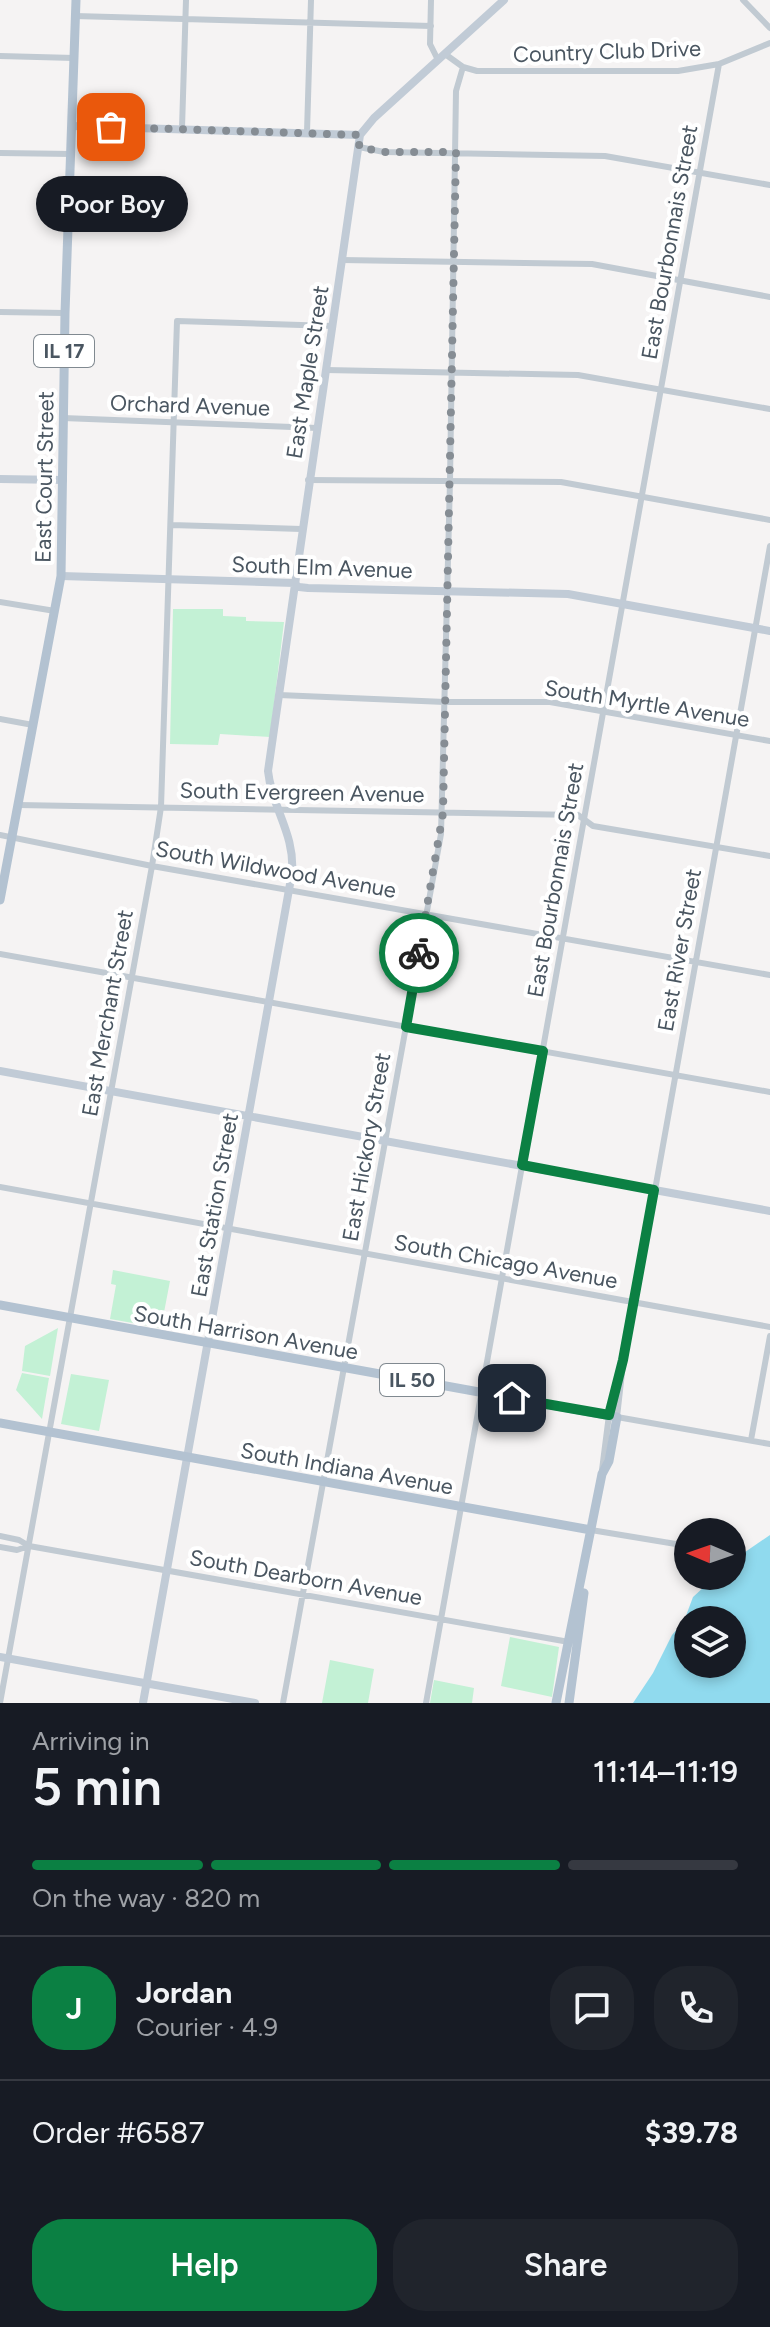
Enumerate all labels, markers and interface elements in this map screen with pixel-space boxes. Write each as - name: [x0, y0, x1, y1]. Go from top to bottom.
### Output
- street label: Country Club Drive: [513, 35, 701, 68]
- pin: [77, 93, 145, 161]
- icon: bag: [89, 105, 133, 149]
- street label: East Bourbonnais Street: [636, 123, 703, 362]
- callout: Poor Boy: [35, 175, 187, 231]
- text: Poor Boy: [59, 188, 165, 220]
- street label: East Maple Street: [280, 284, 335, 461]
- road number: IL 17: [34, 335, 94, 367]
- street label: Orchard Avenue: [110, 389, 270, 422]
- street label: East Court Street: [30, 391, 59, 563]
- street label: South Elm Avenue: [231, 551, 413, 584]
- street label: South Myrtle Avenue: [542, 674, 751, 733]
- street label: East Bourbonnais Street: [522, 761, 589, 1000]
- street label: South Evergreen Avenue: [179, 777, 425, 808]
- street label: South Wildwood Avenue: [154, 835, 398, 904]
- street label: East River Street: [652, 867, 707, 1034]
- street label: East Merchant Street: [76, 908, 139, 1119]
- courier: [379, 913, 459, 993]
- icon: bike: [397, 931, 441, 975]
- street label: East Hickory Street: [337, 1051, 396, 1243]
- street label: East Station Street: [185, 1111, 244, 1299]
- street label: South Chicago Avenue: [392, 1229, 620, 1294]
- street label: South Harrison Avenue: [132, 1299, 360, 1366]
- road number: IL 50: [380, 1364, 444, 1396]
- pin: [478, 1364, 546, 1432]
- icon: home: [490, 1376, 534, 1420]
- street label: South Indiana Avenue: [239, 1436, 455, 1500]
- north arrow: [674, 1518, 746, 1590]
- map controls: [674, 1518, 746, 1678]
- street label: South Dearborn Avenue: [188, 1544, 424, 1611]
- button: layers: [674, 1606, 746, 1678]
- text: Arriving in: [32, 1725, 150, 1757]
- text: 11:14–11:19: [593, 1753, 738, 1790]
- text: 5 min: [32, 1756, 162, 1818]
- text: On the way · 820 m: [32, 1882, 260, 1914]
- button: chat: [550, 1966, 634, 2050]
- button: phone: [654, 1966, 738, 2050]
- text: Jordan: [136, 1974, 232, 2011]
- text: J: [66, 1990, 82, 2027]
- text: Courier · 4.9: [136, 2011, 278, 2043]
- text: Order #6587: [32, 2114, 205, 2151]
- text: $39.78: [645, 2114, 738, 2151]
- button: Help: [32, 2219, 377, 2311]
- button: Share: [393, 2219, 738, 2311]

